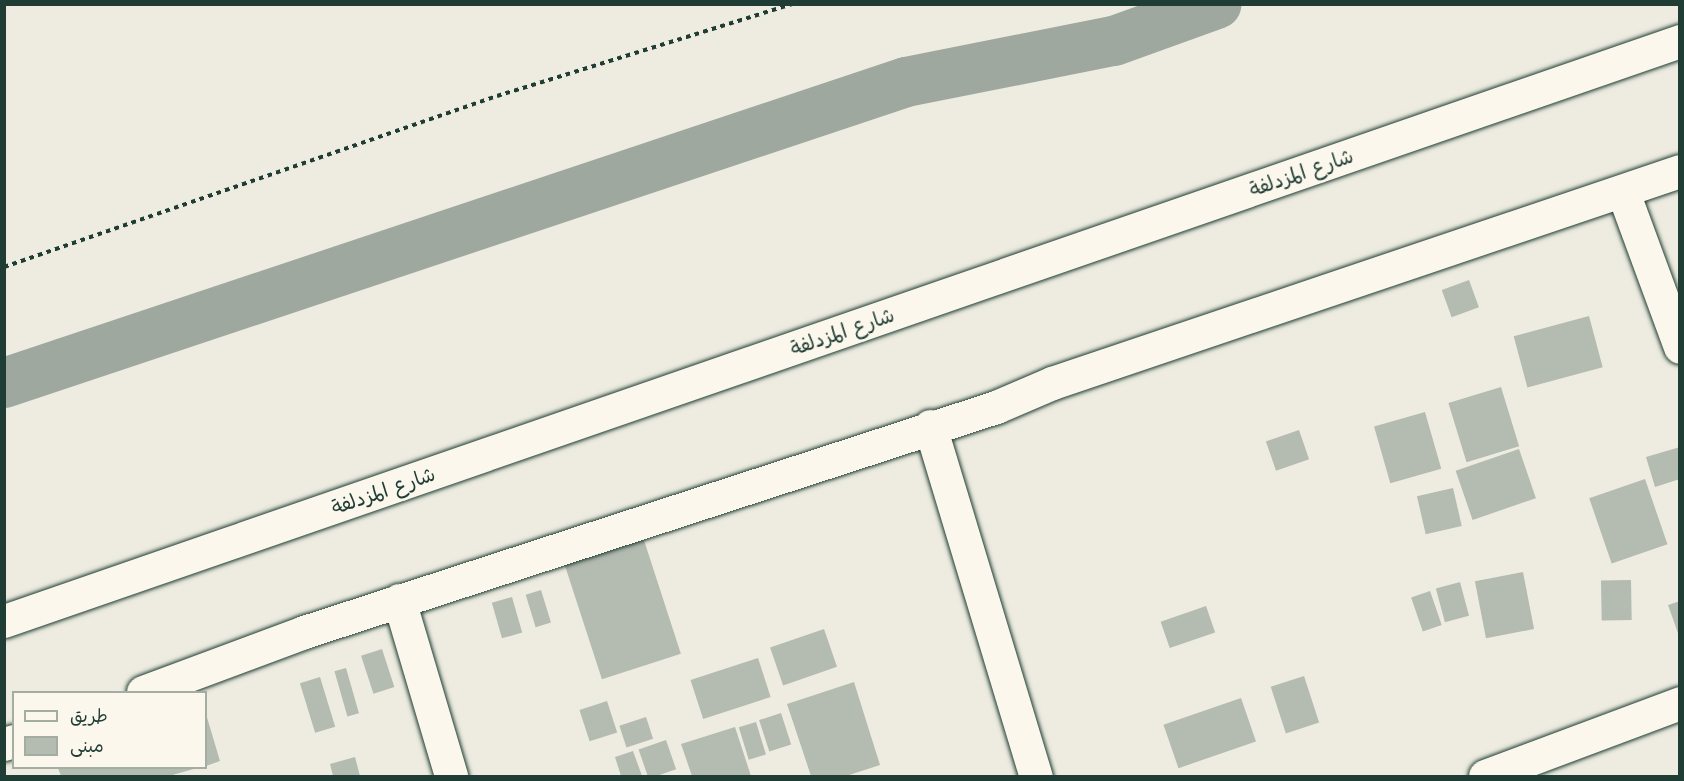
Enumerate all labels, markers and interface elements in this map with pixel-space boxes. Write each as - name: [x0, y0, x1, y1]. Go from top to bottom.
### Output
- street label: شارع المزدلفة: [1246, 143, 1356, 201]
- street label: شارع المزدلفة: [787, 302, 897, 360]
- street label: شارع المزدلفة: [328, 461, 438, 519]
- legend: [12, 691, 207, 769]
- text: طريق: [70, 701, 108, 728]
- text: مبنى: [70, 731, 104, 758]

